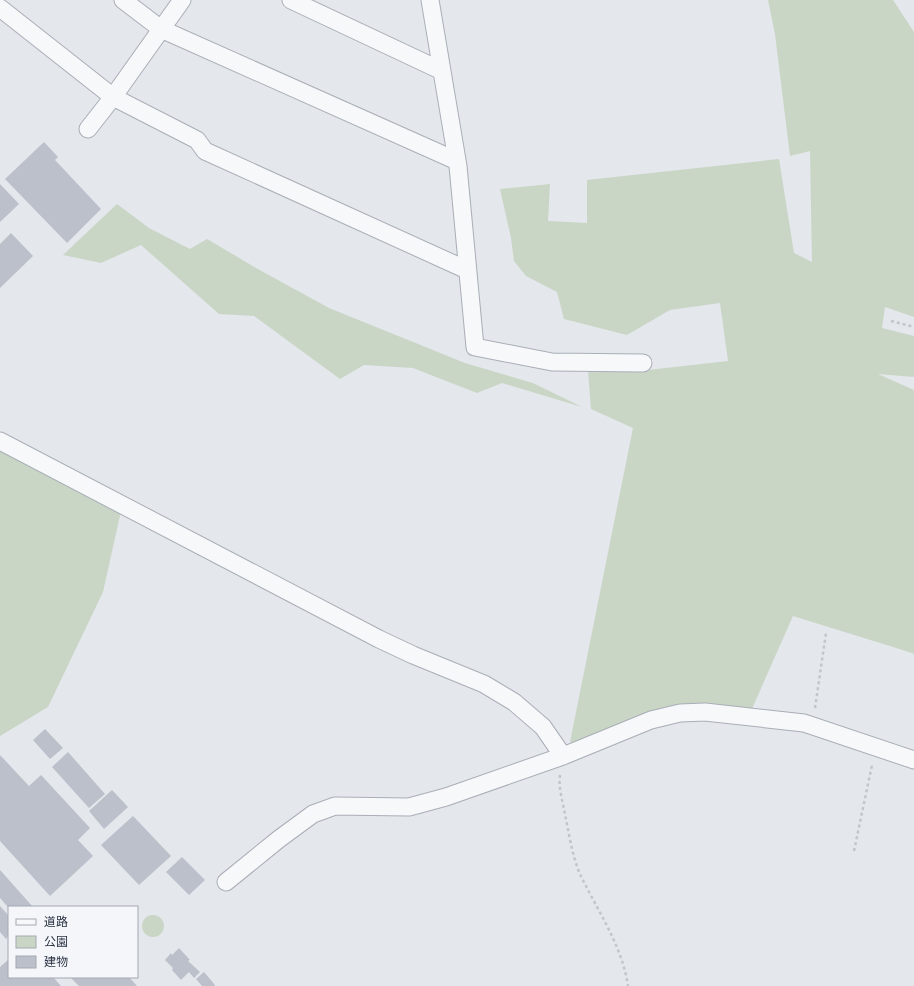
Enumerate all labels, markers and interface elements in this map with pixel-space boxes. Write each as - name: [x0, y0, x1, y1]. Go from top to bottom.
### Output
- legend: [8, 906, 138, 978]
- text: 道路: [44, 914, 68, 929]
- text: 公園: [44, 934, 68, 949]
- text: 建物: [44, 954, 68, 969]

